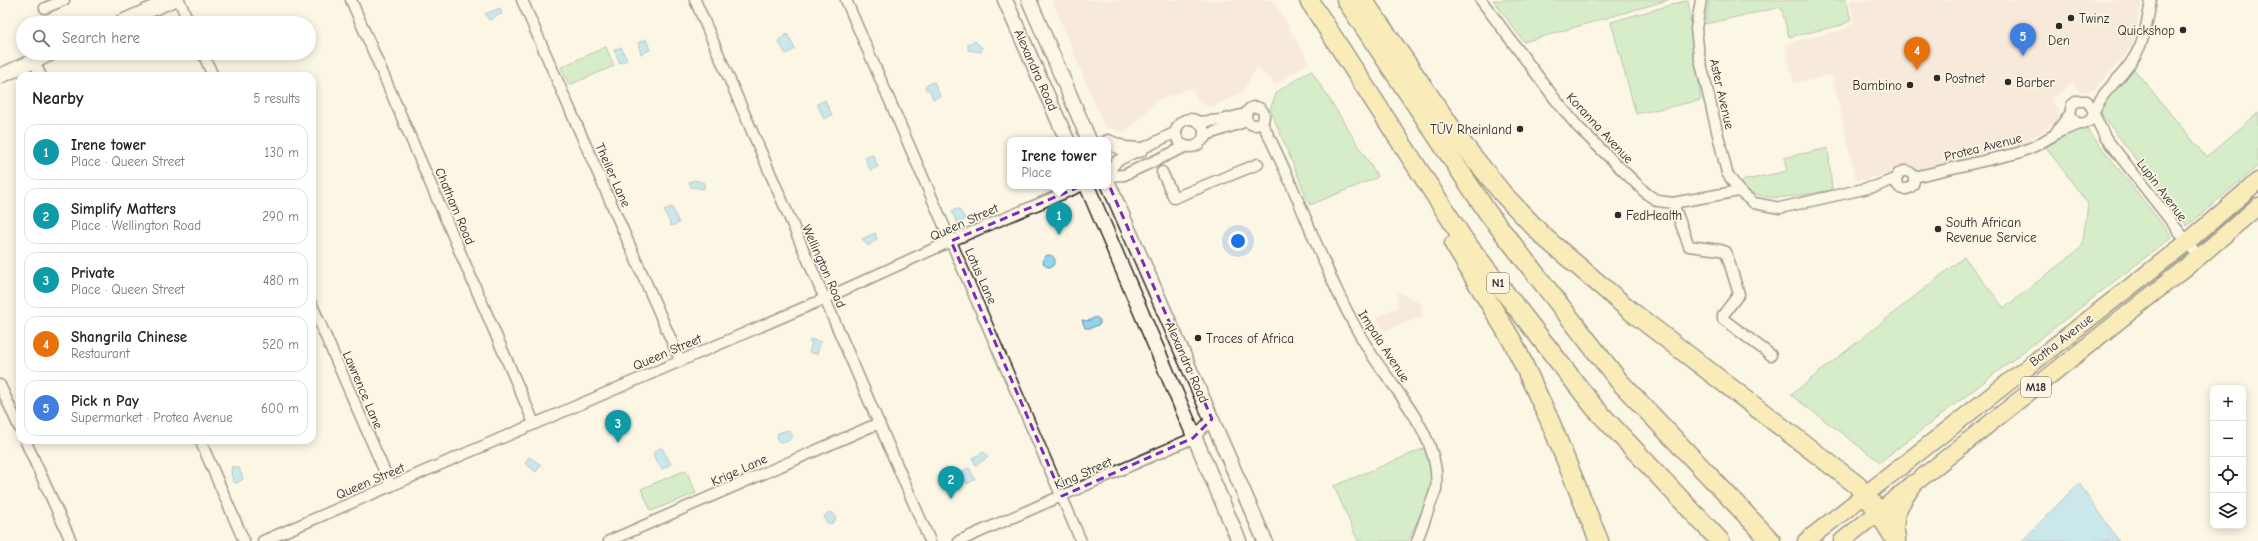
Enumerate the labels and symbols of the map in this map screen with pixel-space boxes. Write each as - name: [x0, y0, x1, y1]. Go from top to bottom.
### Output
- place label: Twinz: [2079, 11, 2110, 26]
- marker: Twinz: [2066, 13, 2076, 23]
- marker: Den: [2054, 21, 2064, 31]
- pin: 5: [2010, 23, 2036, 56]
- place label: Quickshop: [2117, 23, 2175, 38]
- marker: Quickshop: [2178, 25, 2188, 35]
- street label: Alexandra Road: [1011, 27, 1061, 113]
- place label: Den: [2048, 33, 2070, 48]
- pin: 4: [1904, 37, 1930, 70]
- street label: Aster Avenue: [1707, 57, 1738, 131]
- place label: Postnet: [1945, 71, 1986, 86]
- marker: Postnet: [1932, 73, 1942, 83]
- place label: Barber: [2016, 75, 2055, 90]
- marker: Barber: [2003, 77, 2013, 87]
- place label: Bambino: [1853, 78, 1902, 93]
- marker: Bambino: [1905, 80, 1915, 90]
- street label: Koranna Avenue: [1564, 90, 1637, 167]
- place label: TÜV Rheinland: [1430, 121, 1512, 137]
- marker: TÜV Rheinland: [1515, 124, 1525, 134]
- street label: Protea Avenue: [1943, 130, 2024, 164]
- street label: Theiler Lane: [592, 141, 634, 210]
- street label: Lupin Avenue: [2134, 156, 2191, 224]
- street label: Chatham Road: [432, 165, 478, 247]
- street label: Queen Street: [928, 200, 1002, 244]
- pin: 1: [1046, 202, 1072, 235]
- place label: FedHealth: [1626, 208, 1682, 223]
- marker: FedHealth: [1613, 210, 1623, 220]
- place label: South African Revenue Service: [1946, 215, 2037, 245]
- street label: Wellington Road: [799, 222, 849, 310]
- marker: South African Revenue Service: [1933, 224, 1943, 234]
- your location: [1228, 231, 1248, 251]
- street label: Lotus Lane: [962, 246, 1000, 307]
- road number: N1: [1487, 273, 1509, 293]
- street label: Impala Avenue: [1355, 307, 1413, 385]
- street label: Botha Avenue: [2026, 310, 2096, 369]
- street label: Alexandra Road: [1162, 319, 1212, 405]
- street label: Queen Street: [630, 330, 705, 373]
- place label: Traces of Africa: [1206, 331, 1294, 346]
- marker: Traces of Africa: [1193, 333, 1203, 343]
- street label: Lawrence Lane: [340, 349, 386, 432]
- road number: M18: [2021, 377, 2051, 397]
- pin: 3: [605, 410, 631, 443]
- street label: Krige Lane: [709, 451, 770, 489]
- street label: King Street: [1052, 453, 1115, 492]
- street label: Queen Street: [333, 459, 408, 502]
- pin: 2: [938, 466, 964, 499]

